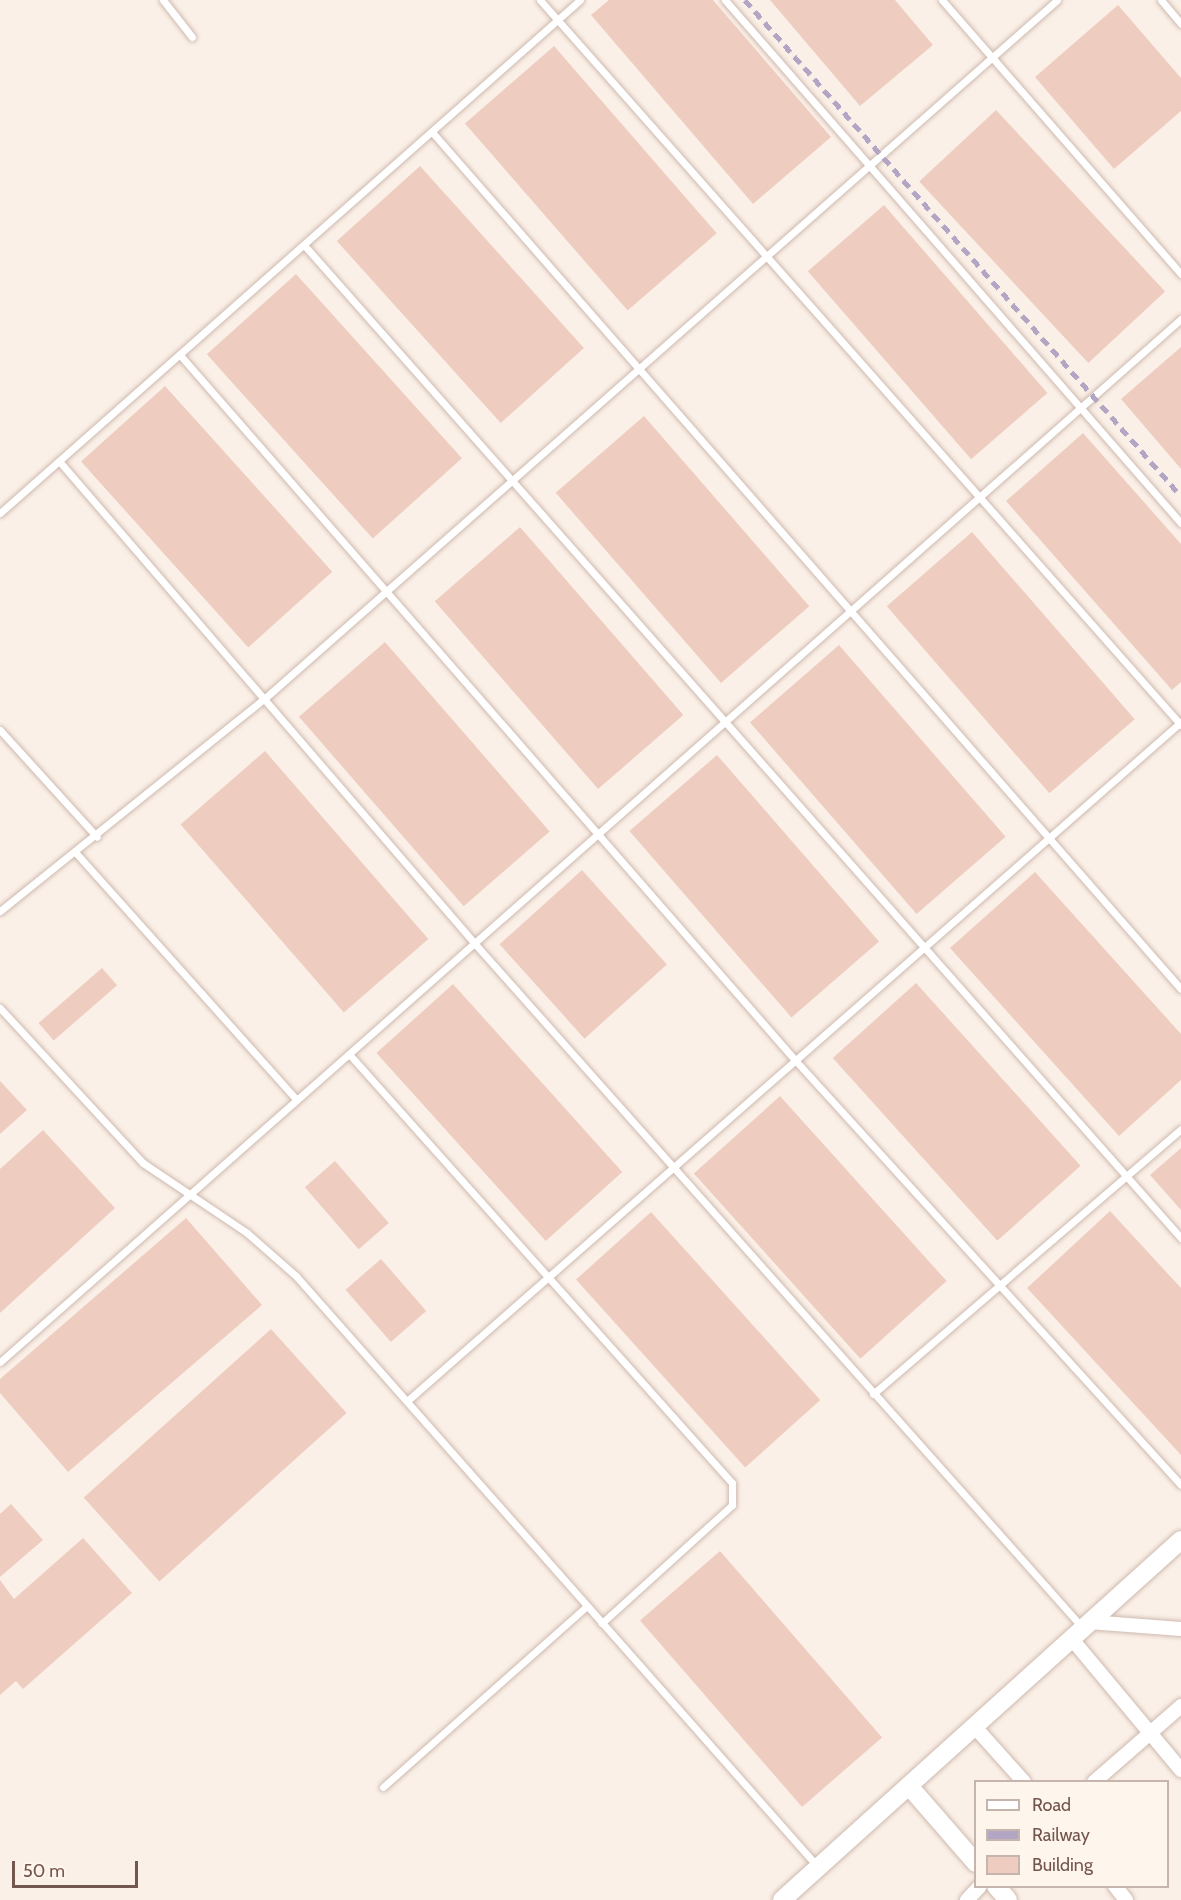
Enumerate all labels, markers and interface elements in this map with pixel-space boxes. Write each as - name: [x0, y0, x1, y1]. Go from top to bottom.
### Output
- legend: [974, 1780, 1169, 1888]
- text: Road: [1032, 1794, 1071, 1816]
- text: Railway: [1032, 1824, 1090, 1846]
- scale bar: [15, 1849, 141, 1887]
- text: Building: [1032, 1854, 1093, 1876]
- text: 50 m: [23, 1860, 65, 1882]

